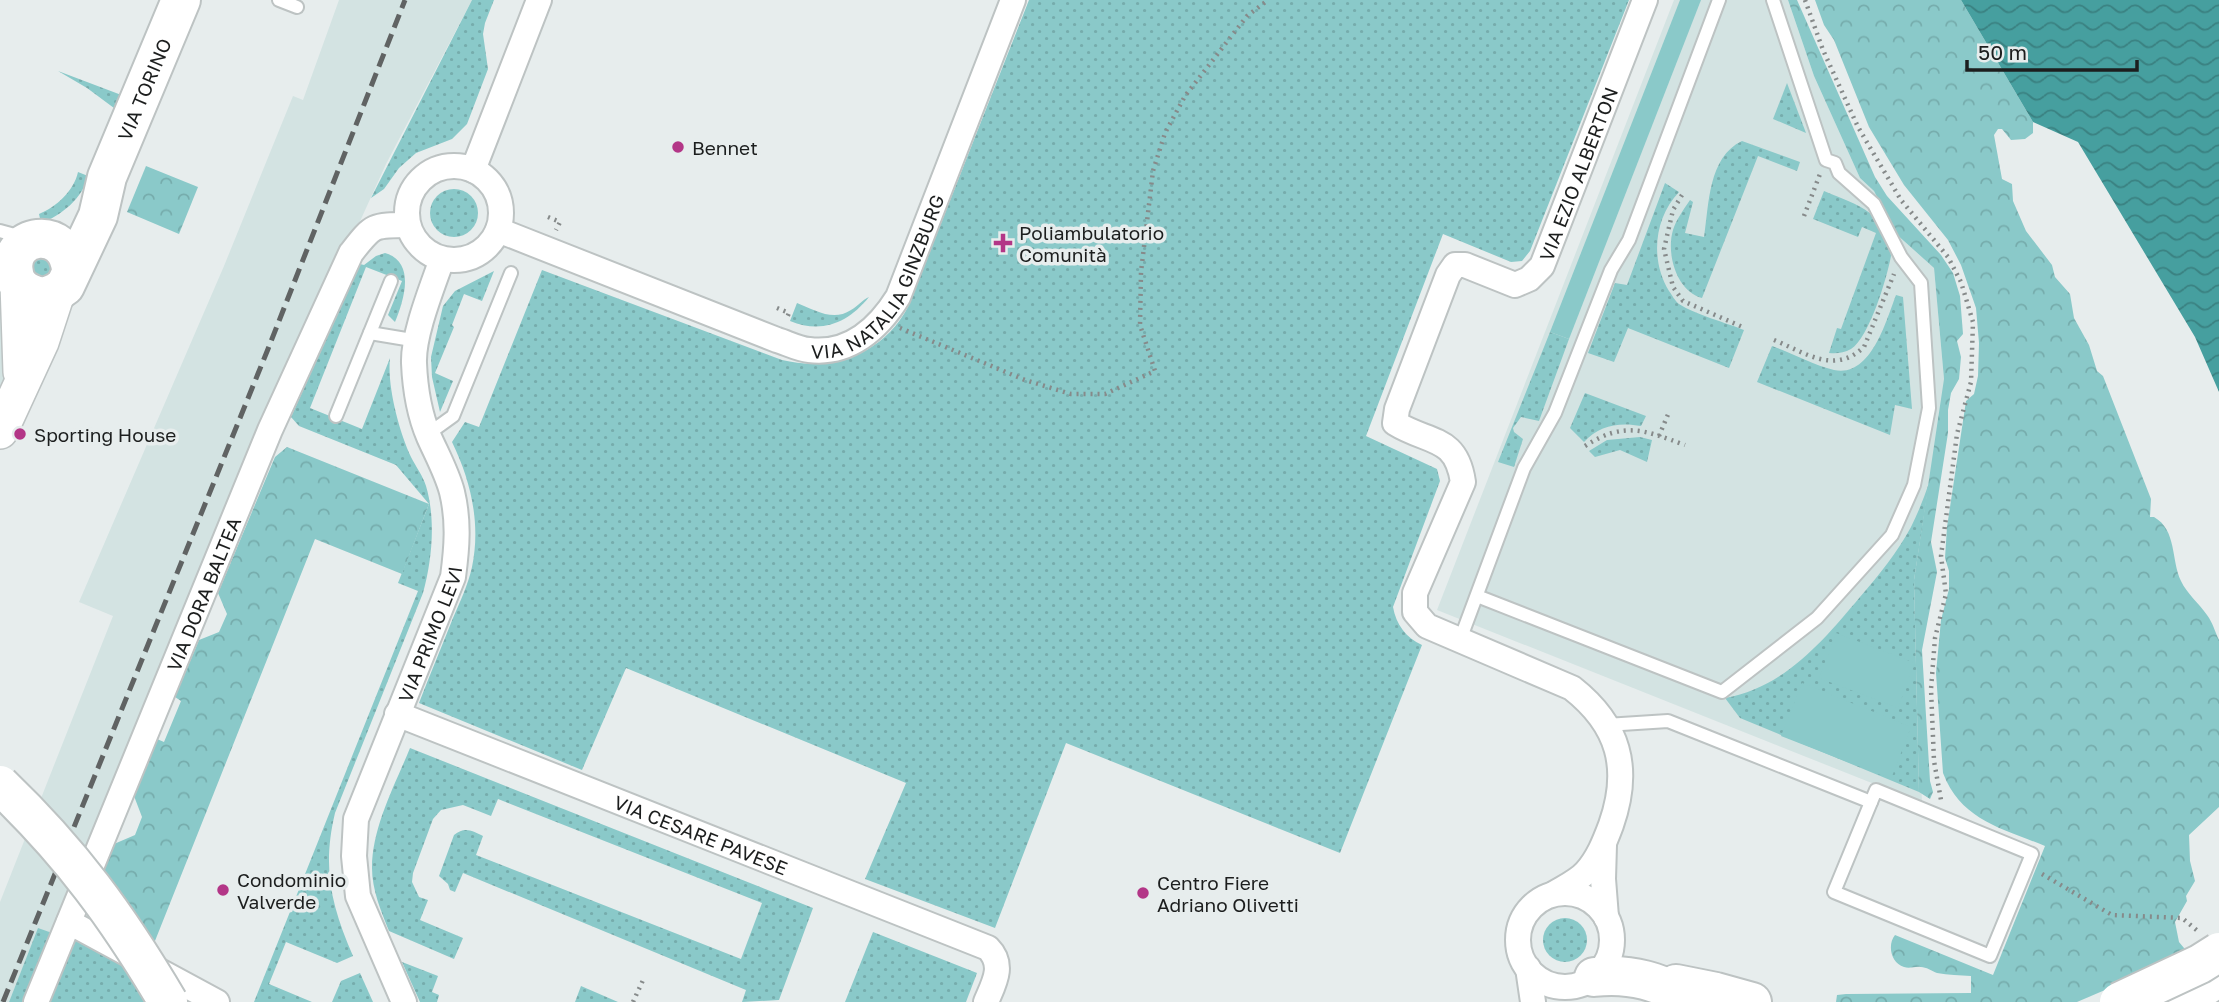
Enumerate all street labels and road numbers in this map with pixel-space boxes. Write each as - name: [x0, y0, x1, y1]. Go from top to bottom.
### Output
- street label: VIA TORINO: [112, 34, 175, 144]
- street label: VIA EZIO ALBERTON: [1534, 83, 1622, 264]
- street label: VIA NATALIA GINZBURG: [811, 191, 948, 362]
- street label: VIA DORA BALTEA: [161, 513, 245, 674]
- street label: VIA PRIMO LEVI: [393, 565, 466, 705]
- street label: VIA CESARE PAVESE: [611, 790, 791, 879]

